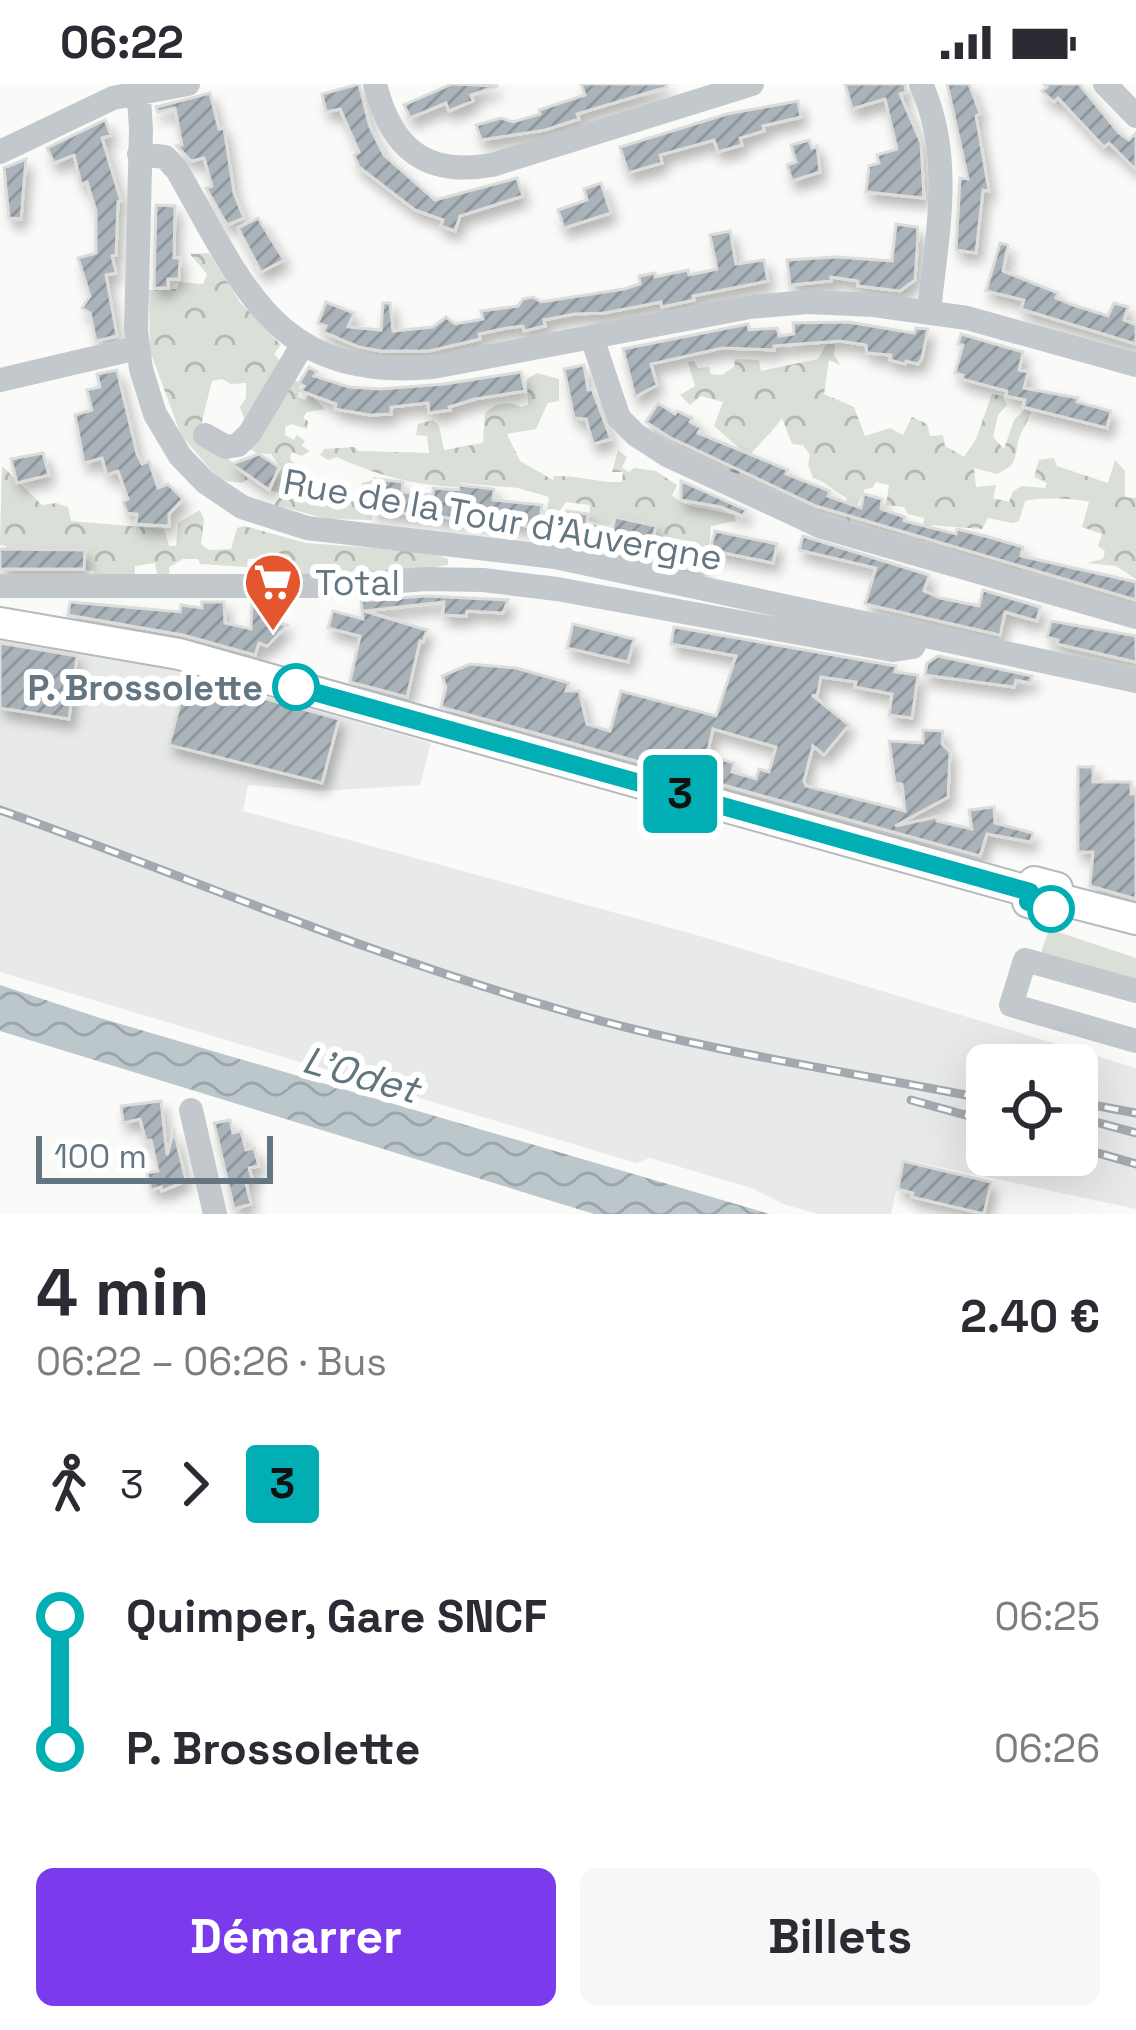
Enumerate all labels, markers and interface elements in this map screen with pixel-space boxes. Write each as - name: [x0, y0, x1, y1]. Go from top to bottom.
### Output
- text: 06:22: [60, 14, 184, 71]
- street label: Rue de la Tour d'Auvergne: [280, 459, 726, 581]
- supermarket icon: Total: [242, 551, 304, 633]
- place label: Total: [315, 560, 400, 606]
- place label: P. Brossolette: [27, 665, 263, 711]
- marker: P. Brossolette: [274, 665, 318, 709]
- line badge: 3: [641, 755, 719, 833]
- text: 3: [667, 767, 693, 820]
- unlabelled marker: [1029, 887, 1073, 931]
- water label: L'Odet: [297, 1035, 427, 1115]
- map controls: [966, 1044, 1098, 1176]
- button: locate: [966, 1044, 1098, 1176]
- scale bar: [36, 1130, 273, 1183]
- text: 100 m: [54, 1136, 147, 1178]
- text: 4 min: [36, 1250, 209, 1334]
- text: 2.40 €: [960, 1288, 1100, 1345]
- text: 06:22 – 06:26 · Bus: [36, 1337, 387, 1386]
- icon: walk: [36, 1451, 102, 1517]
- icon: forward: [162, 1451, 228, 1517]
- text: 3: [270, 1457, 295, 1510]
- text: 3: [120, 1460, 144, 1509]
- text: Quimper, Gare SNCF: [126, 1588, 547, 1645]
- text: 06:25: [994, 1592, 1100, 1641]
- text: P. Brossolette: [126, 1720, 420, 1777]
- text: 06:26: [994, 1724, 1100, 1773]
- button: Démarrer: [36, 1868, 556, 2006]
- button: Billets: [580, 1868, 1100, 2006]

